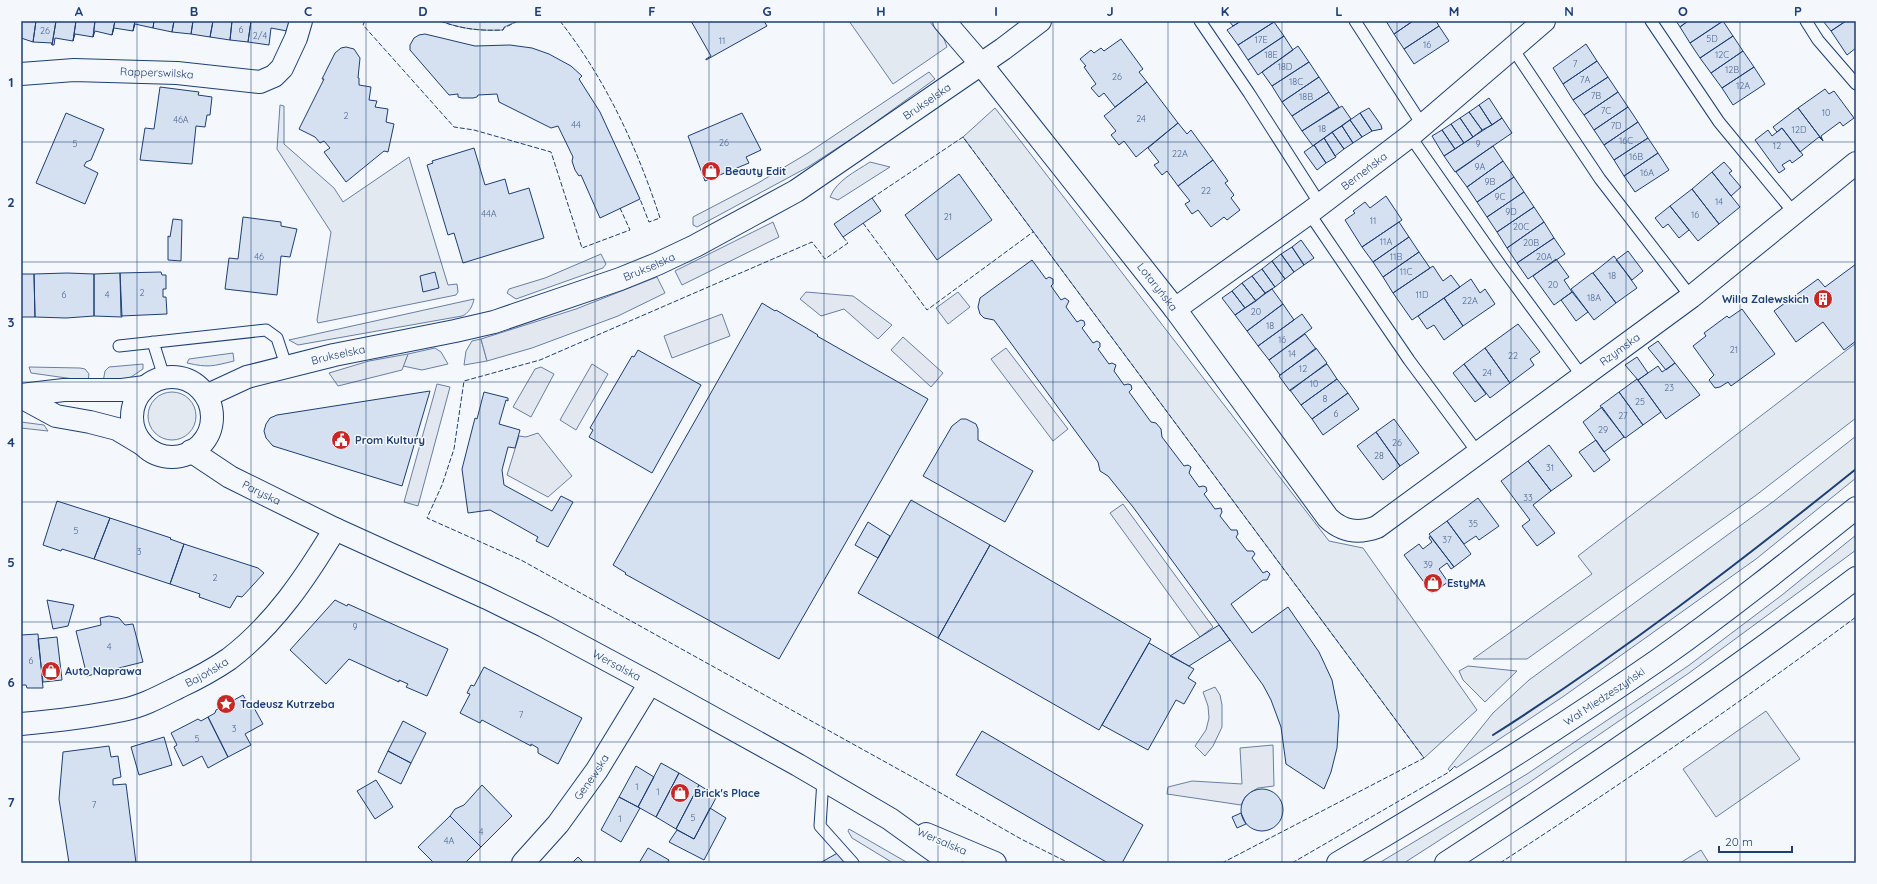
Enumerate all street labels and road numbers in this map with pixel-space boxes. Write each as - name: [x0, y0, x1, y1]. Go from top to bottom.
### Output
- street label: Rapperswilska: [120, 64, 194, 82]
- street label: Brukselska: [900, 80, 953, 123]
- street label: Berneńska: [1338, 149, 1390, 193]
- street label: Brukselska: [621, 249, 677, 284]
- street label: Lotaryńska: [1134, 260, 1181, 314]
- street label: Rzymska: [1597, 330, 1643, 369]
- street label: Brukselska: [310, 342, 366, 368]
- street label: Paryska: [240, 477, 283, 508]
- street label: Wersalska: [590, 646, 643, 684]
- street label: Bajońska: [183, 654, 231, 690]
- street label: Wał Miedzeszyński: [1561, 664, 1648, 729]
- street label: Genewska: [571, 752, 612, 803]
- street label: Wersalska: [915, 824, 969, 858]

